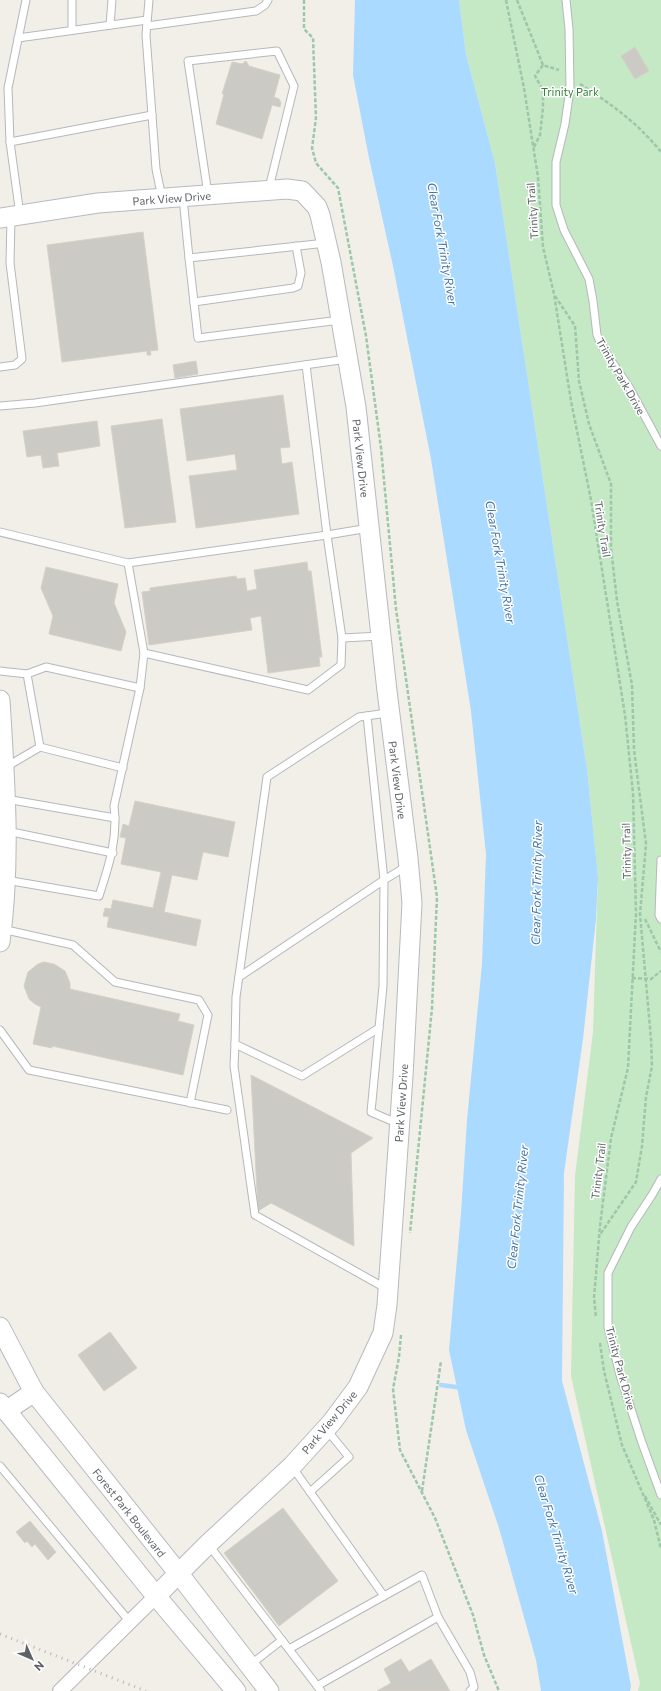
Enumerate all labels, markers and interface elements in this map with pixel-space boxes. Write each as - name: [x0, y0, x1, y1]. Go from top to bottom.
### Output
- park label: Trinity Park: [541, 85, 599, 98]
- water label: Clear Fork Trinity River: [425, 181, 461, 308]
- street label: Trinity Trail: [524, 182, 540, 240]
- street label: Park View Drive: [132, 188, 212, 207]
- street label: Trinity Park Drive: [594, 335, 648, 417]
- street label: Park View Drive: [351, 418, 372, 498]
- water label: Clear Fork Trinity River: [483, 499, 519, 626]
- street label: Trinity Trail: [592, 500, 614, 558]
- street label: Park View Drive: [387, 740, 410, 820]
- water label: Clear Fork Trinity River: [528, 819, 544, 945]
- street label: Trinity Trail: [619, 823, 633, 879]
- street label: Park View Drive: [392, 1063, 410, 1143]
- street label: Trinity Trail: [588, 1142, 608, 1200]
- water label: Clear Fork Trinity River: [504, 1143, 531, 1270]
- street label: Trinity Park Drive: [604, 1325, 639, 1412]
- street label: Park View Drive: [299, 1388, 359, 1456]
- street label: Forest Park Boulevard: [90, 1465, 169, 1559]
- water label: Clear Fork Trinity River: [532, 1472, 582, 1597]
- north arrow: [12, 1639, 52, 1679]
- text: N: [32, 1659, 47, 1674]

